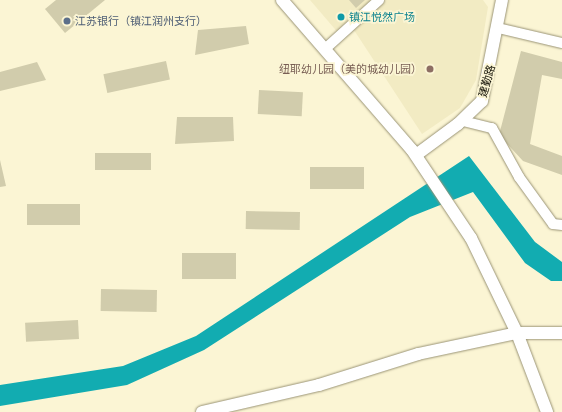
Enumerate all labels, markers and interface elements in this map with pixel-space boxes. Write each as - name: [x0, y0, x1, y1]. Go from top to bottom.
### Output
- place label: 镇江悦然广场: [349, 10, 415, 24]
- marker: 镇江悦然广场: [336, 12, 346, 22]
- place label: 江苏银行（镇江润州支行）: [75, 14, 207, 28]
- marker: 江苏银行（镇江润州支行）: [62, 16, 72, 26]
- place label: 纽耶幼儿园（美的城幼儿园）: [279, 62, 422, 76]
- street label: 建勤路: [476, 63, 498, 99]
- marker: 纽耶幼儿园（美的城幼儿园）: [425, 64, 435, 74]

